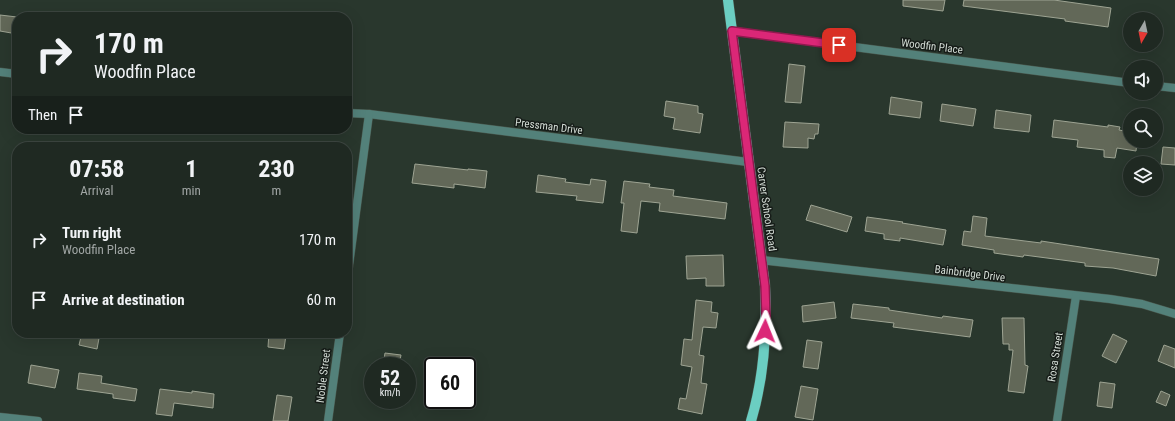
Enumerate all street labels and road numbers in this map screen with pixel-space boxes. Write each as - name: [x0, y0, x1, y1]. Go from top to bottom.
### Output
- street label: Woodfin Place: [900, 36, 964, 57]
- street label: Pressman Drive: [514, 116, 583, 137]
- street label: Carver School Road: [754, 166, 779, 252]
- street label: Bainbridge Drive: [934, 263, 1006, 284]
- street label: Rosa Street: [1045, 331, 1066, 383]
- street label: Noble Street: [314, 349, 333, 404]

